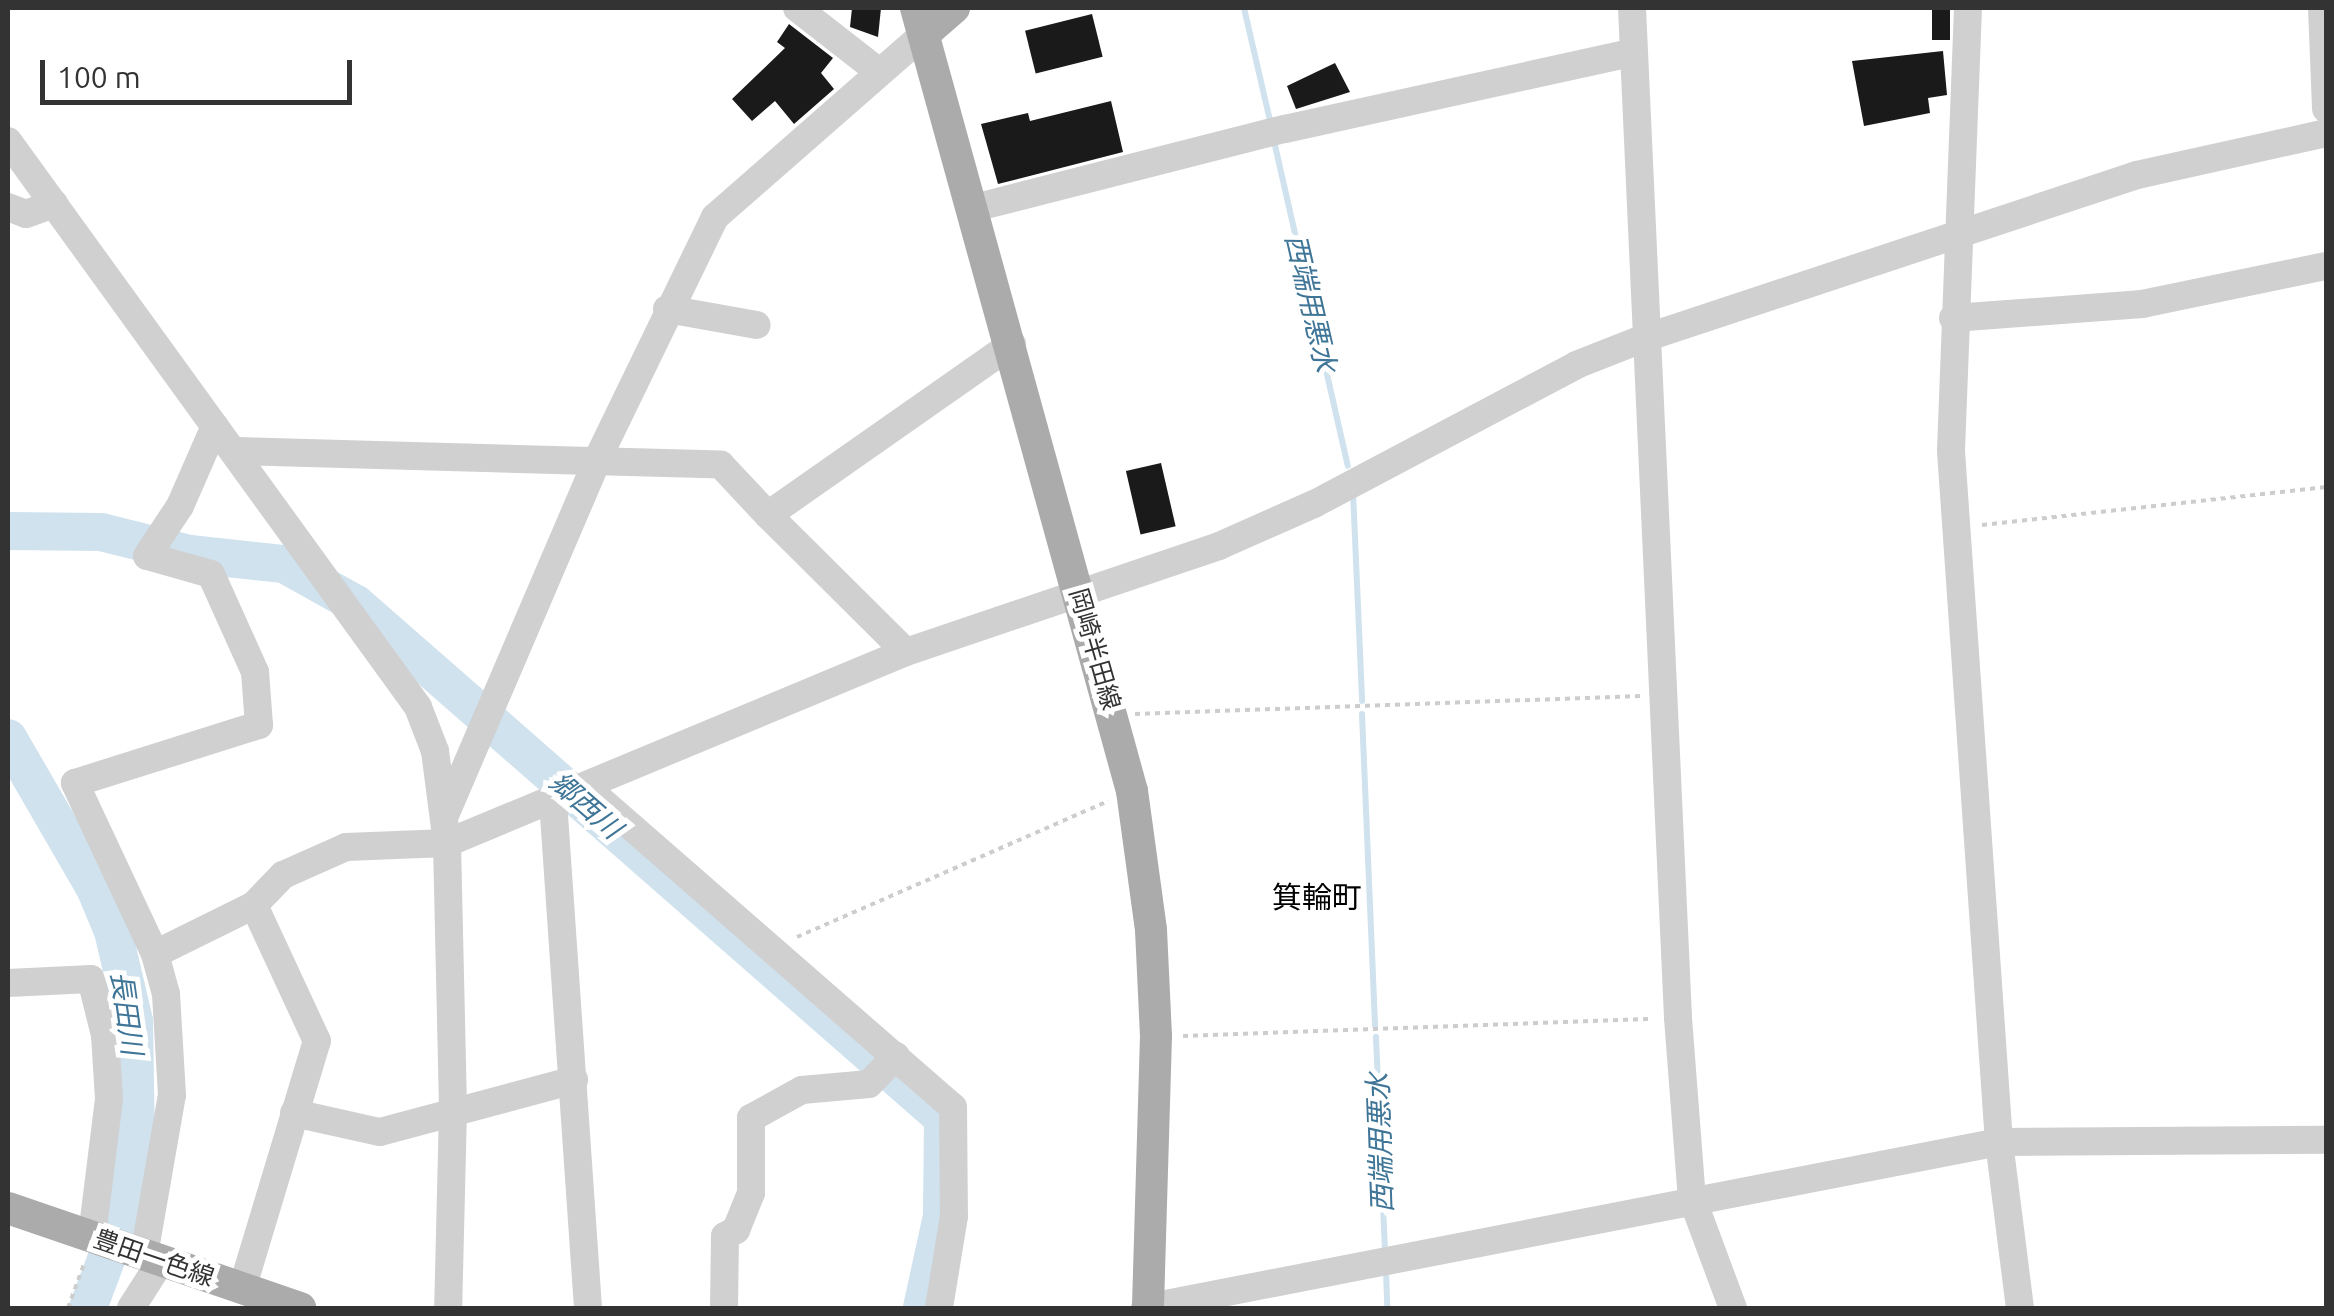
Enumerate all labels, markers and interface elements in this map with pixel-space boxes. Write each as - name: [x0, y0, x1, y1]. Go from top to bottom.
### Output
- scale bar: [45, 40, 358, 102]
- text: 100 m: [57, 60, 141, 94]
- water label: 西端用悪水: [1279, 231, 1343, 375]
- street label: 岡崎半田線: [1063, 585, 1127, 713]
- water label: 郷西川: [543, 765, 629, 845]
- district label: 箕輪町: [1272, 879, 1362, 915]
- water label: 長田川: [105, 969, 149, 1057]
- water label: 西端用悪水: [1361, 1072, 1399, 1214]
- street label: 豊田一色線: [90, 1223, 218, 1293]

